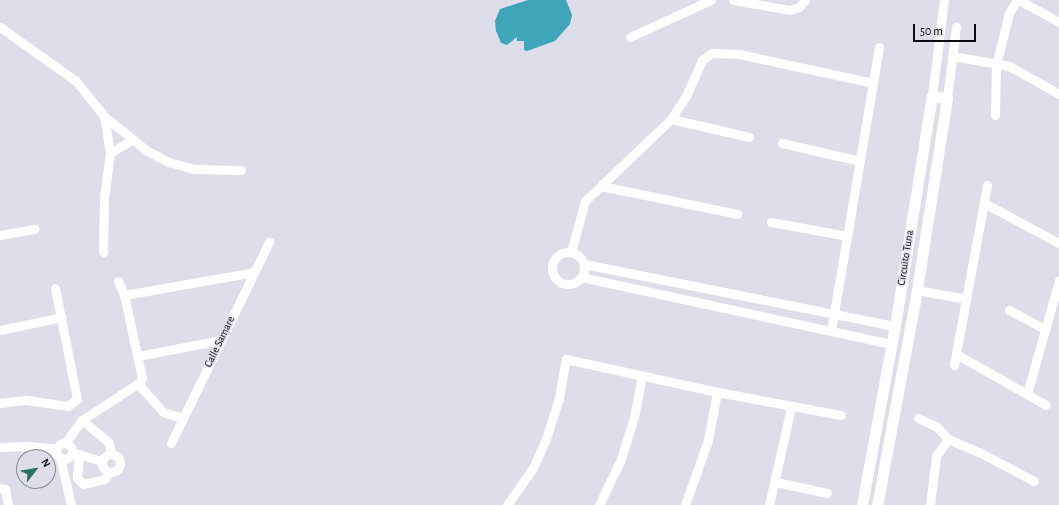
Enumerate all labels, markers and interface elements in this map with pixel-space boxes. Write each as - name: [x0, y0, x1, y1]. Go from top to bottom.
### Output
- scale bar: [915, 16, 978, 42]
- text: 50 m: [920, 25, 943, 37]
- street label: Circuito Tuna: [895, 229, 917, 287]
- street label: Calle Samare: [202, 314, 238, 370]
- north arrow: [16, 449, 56, 489]
- text: N: [39, 457, 53, 469]

